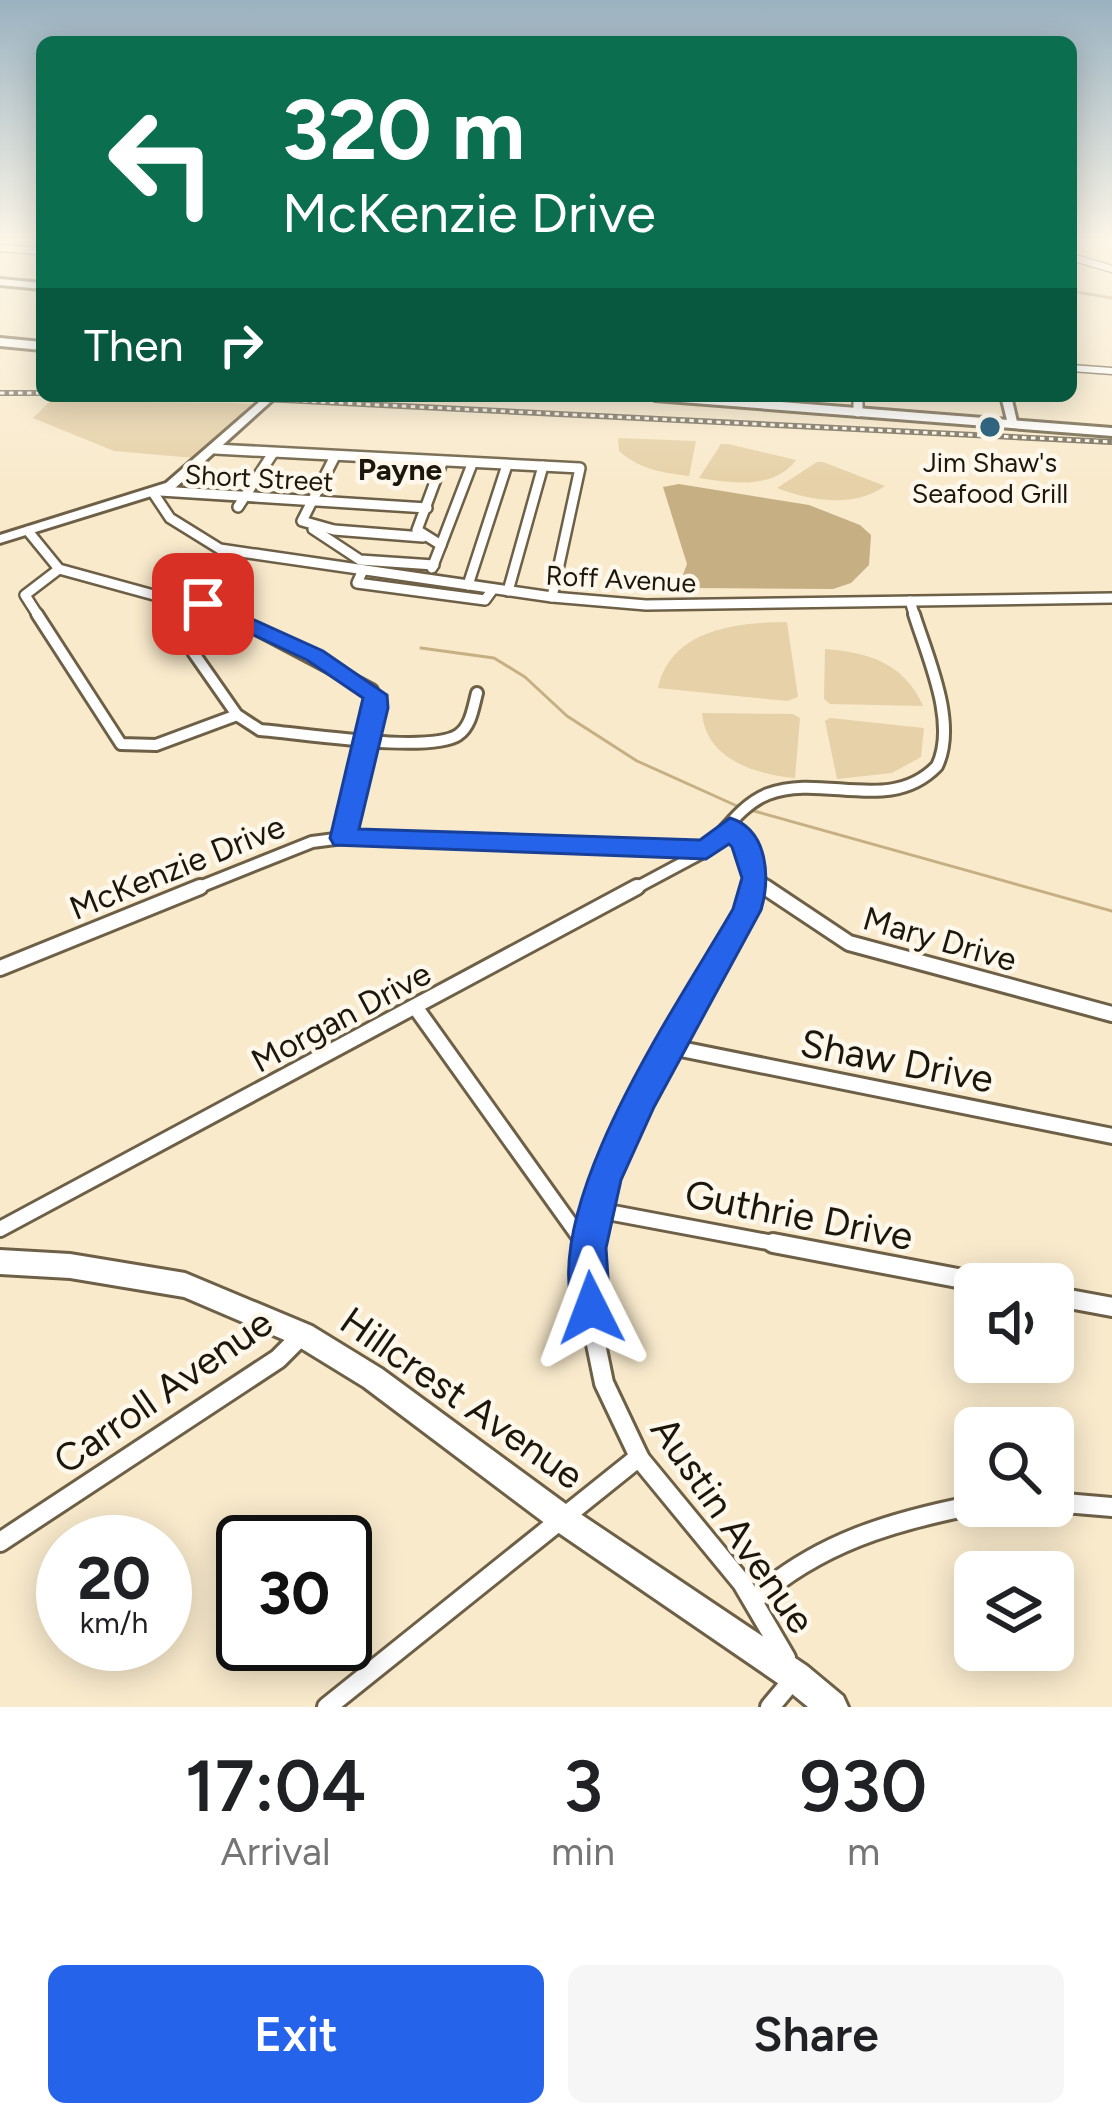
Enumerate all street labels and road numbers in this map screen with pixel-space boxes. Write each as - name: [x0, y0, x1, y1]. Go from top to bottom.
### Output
- street label: Short Street: [184, 458, 334, 498]
- street label: Roff Avenue: [545, 559, 697, 599]
- street label: McKenzie Drive: [64, 806, 290, 928]
- street label: Mary Drive: [859, 899, 1021, 979]
- street label: Morgan Drive: [245, 953, 437, 1081]
- street label: Shaw Drive: [796, 1019, 998, 1103]
- street label: Guthrie Drive: [681, 1170, 917, 1260]
- street label: Hillcrest Avenue: [332, 1297, 592, 1499]
- street label: Carroll Avenue: [45, 1298, 281, 1484]
- street label: Austin Avenue: [641, 1408, 825, 1642]

